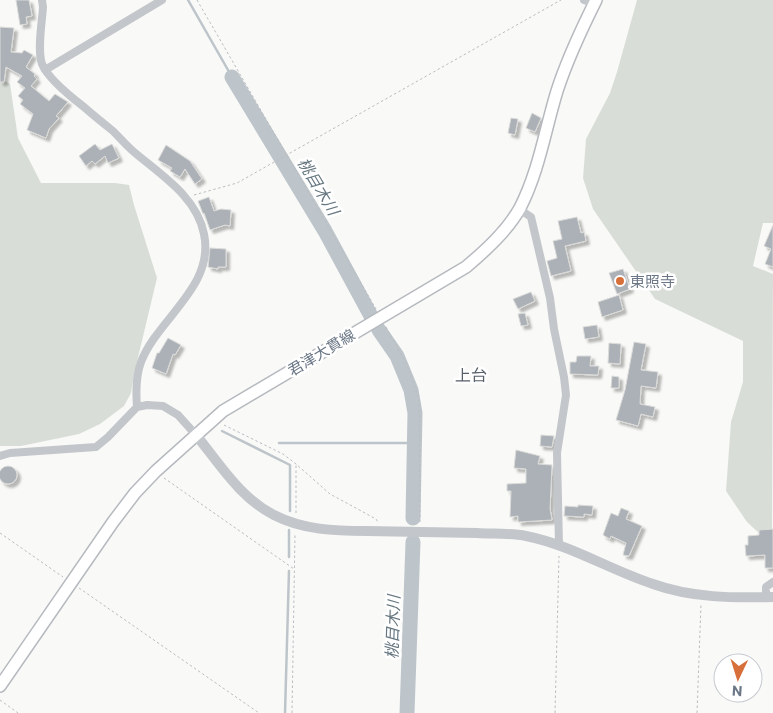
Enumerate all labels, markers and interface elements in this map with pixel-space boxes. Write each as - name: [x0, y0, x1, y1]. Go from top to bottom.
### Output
- water label: 桃目木川: [294, 154, 345, 220]
- place label: 東照寺: [630, 272, 675, 290]
- marker: 東照寺: [614, 275, 626, 287]
- street label: 君津大貫線: [284, 325, 358, 379]
- district label: 上台: [455, 365, 487, 384]
- water label: 桃目木川: [381, 593, 403, 659]
- north arrow: [713, 653, 763, 703]
- text: N: [731, 683, 743, 700]

